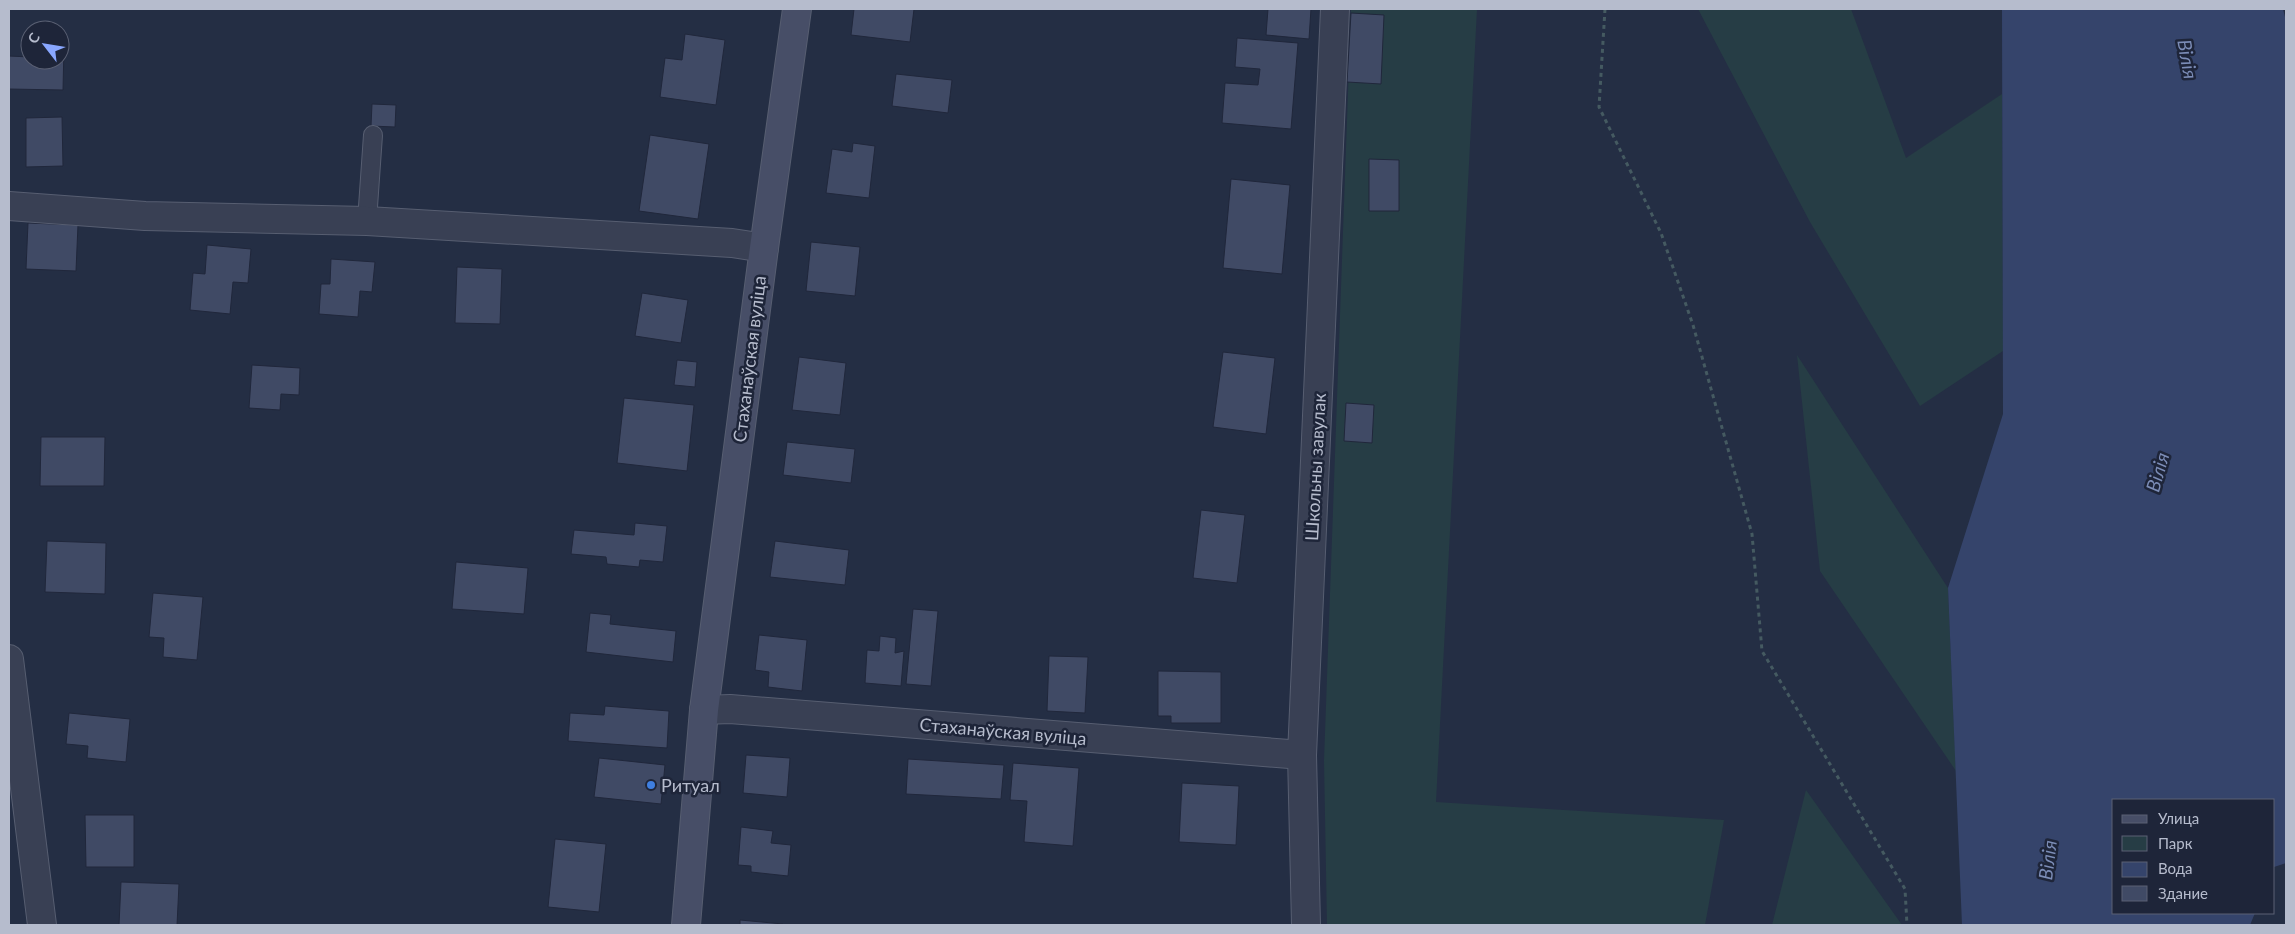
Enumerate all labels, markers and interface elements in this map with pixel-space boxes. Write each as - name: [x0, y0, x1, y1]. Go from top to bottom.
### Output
- north arrow: [20, 20, 70, 70]
- text: С: [24, 29, 43, 46]
- water label: Вілія: [2173, 37, 2203, 81]
- street label: Стаханаўская вуліца: [728, 274, 770, 444]
- street label: Школьны завулак: [1300, 392, 1330, 541]
- water label: Вілія: [2140, 450, 2174, 494]
- street label: Стаханаўская вуліца: [919, 713, 1087, 749]
- place label: Ритуал: [661, 774, 720, 796]
- marker: Ритуал: [645, 779, 657, 791]
- legend: [2112, 799, 2275, 914]
- text: Улица: [2158, 809, 2199, 827]
- text: Парк: [2158, 834, 2193, 852]
- water label: Вілія: [2033, 839, 2061, 881]
- text: Вода: [2158, 859, 2193, 877]
- text: Здание: [2158, 884, 2208, 902]

